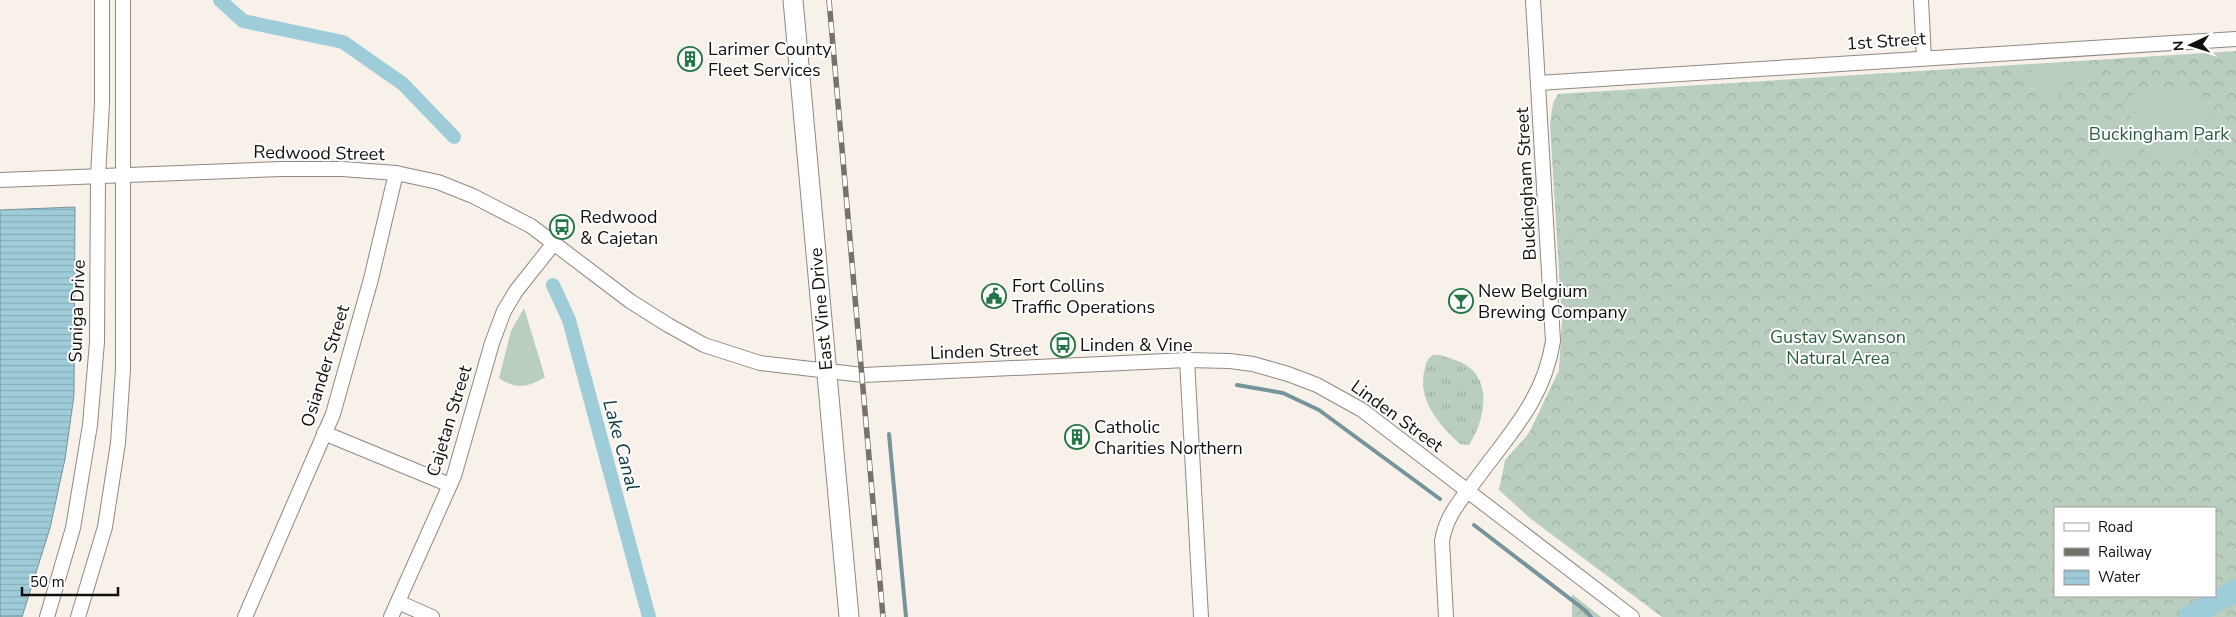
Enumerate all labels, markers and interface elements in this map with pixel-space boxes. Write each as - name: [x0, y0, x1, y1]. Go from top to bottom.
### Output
- north arrow: [2166, 20, 2216, 70]
- street label: 1st Street: [1846, 26, 1927, 56]
- place label: Larimer County Fleet Services: [708, 37, 832, 82]
- text: N: [2169, 40, 2188, 52]
- building icon: Larimer County Fleet Services: [677, 46, 703, 72]
- street label: Buckingham Street: [1510, 106, 1542, 261]
- park label: Buckingham Park: [2089, 122, 2230, 146]
- street label: Redwood Street: [253, 140, 385, 166]
- place label: Redwood & Cajetan: [580, 205, 658, 250]
- bus stop icon: Redwood & Cajetan: [549, 214, 575, 240]
- street label: East Vine Drive: [804, 247, 838, 371]
- street label: Suniga Drive: [63, 259, 91, 363]
- place label: Fort Collins Traffic Operations: [1012, 274, 1155, 319]
- place label: New Belgium Brewing Company: [1478, 279, 1628, 324]
- public building icon: Fort Collins Traffic Operations: [981, 283, 1007, 309]
- bar icon: New Belgium Brewing Company: [1448, 288, 1474, 314]
- street label: Osiander Street: [295, 301, 355, 430]
- park label: Gustav Swanson Natural Area: [1770, 325, 1906, 370]
- bus stop icon: Linden & Vine: [1050, 332, 1076, 358]
- place label: Linden & Vine: [1080, 333, 1193, 357]
- street label: Linden Street: [930, 337, 1039, 365]
- street label: Cajetan Street: [421, 362, 477, 479]
- street label: Linden Street: [1346, 374, 1448, 458]
- water label: Lake Canal: [596, 397, 646, 494]
- place label: Catholic Charities Northern: [1094, 415, 1243, 460]
- building icon: Catholic Charities Northern: [1064, 424, 1090, 450]
- legend: [2054, 507, 2216, 597]
- text: Road: [2098, 517, 2133, 537]
- text: Railway: [2098, 542, 2152, 562]
- scale bar: [22, 564, 119, 596]
- text: Water: [2098, 567, 2141, 587]
- text: 50 m: [30, 572, 65, 592]

